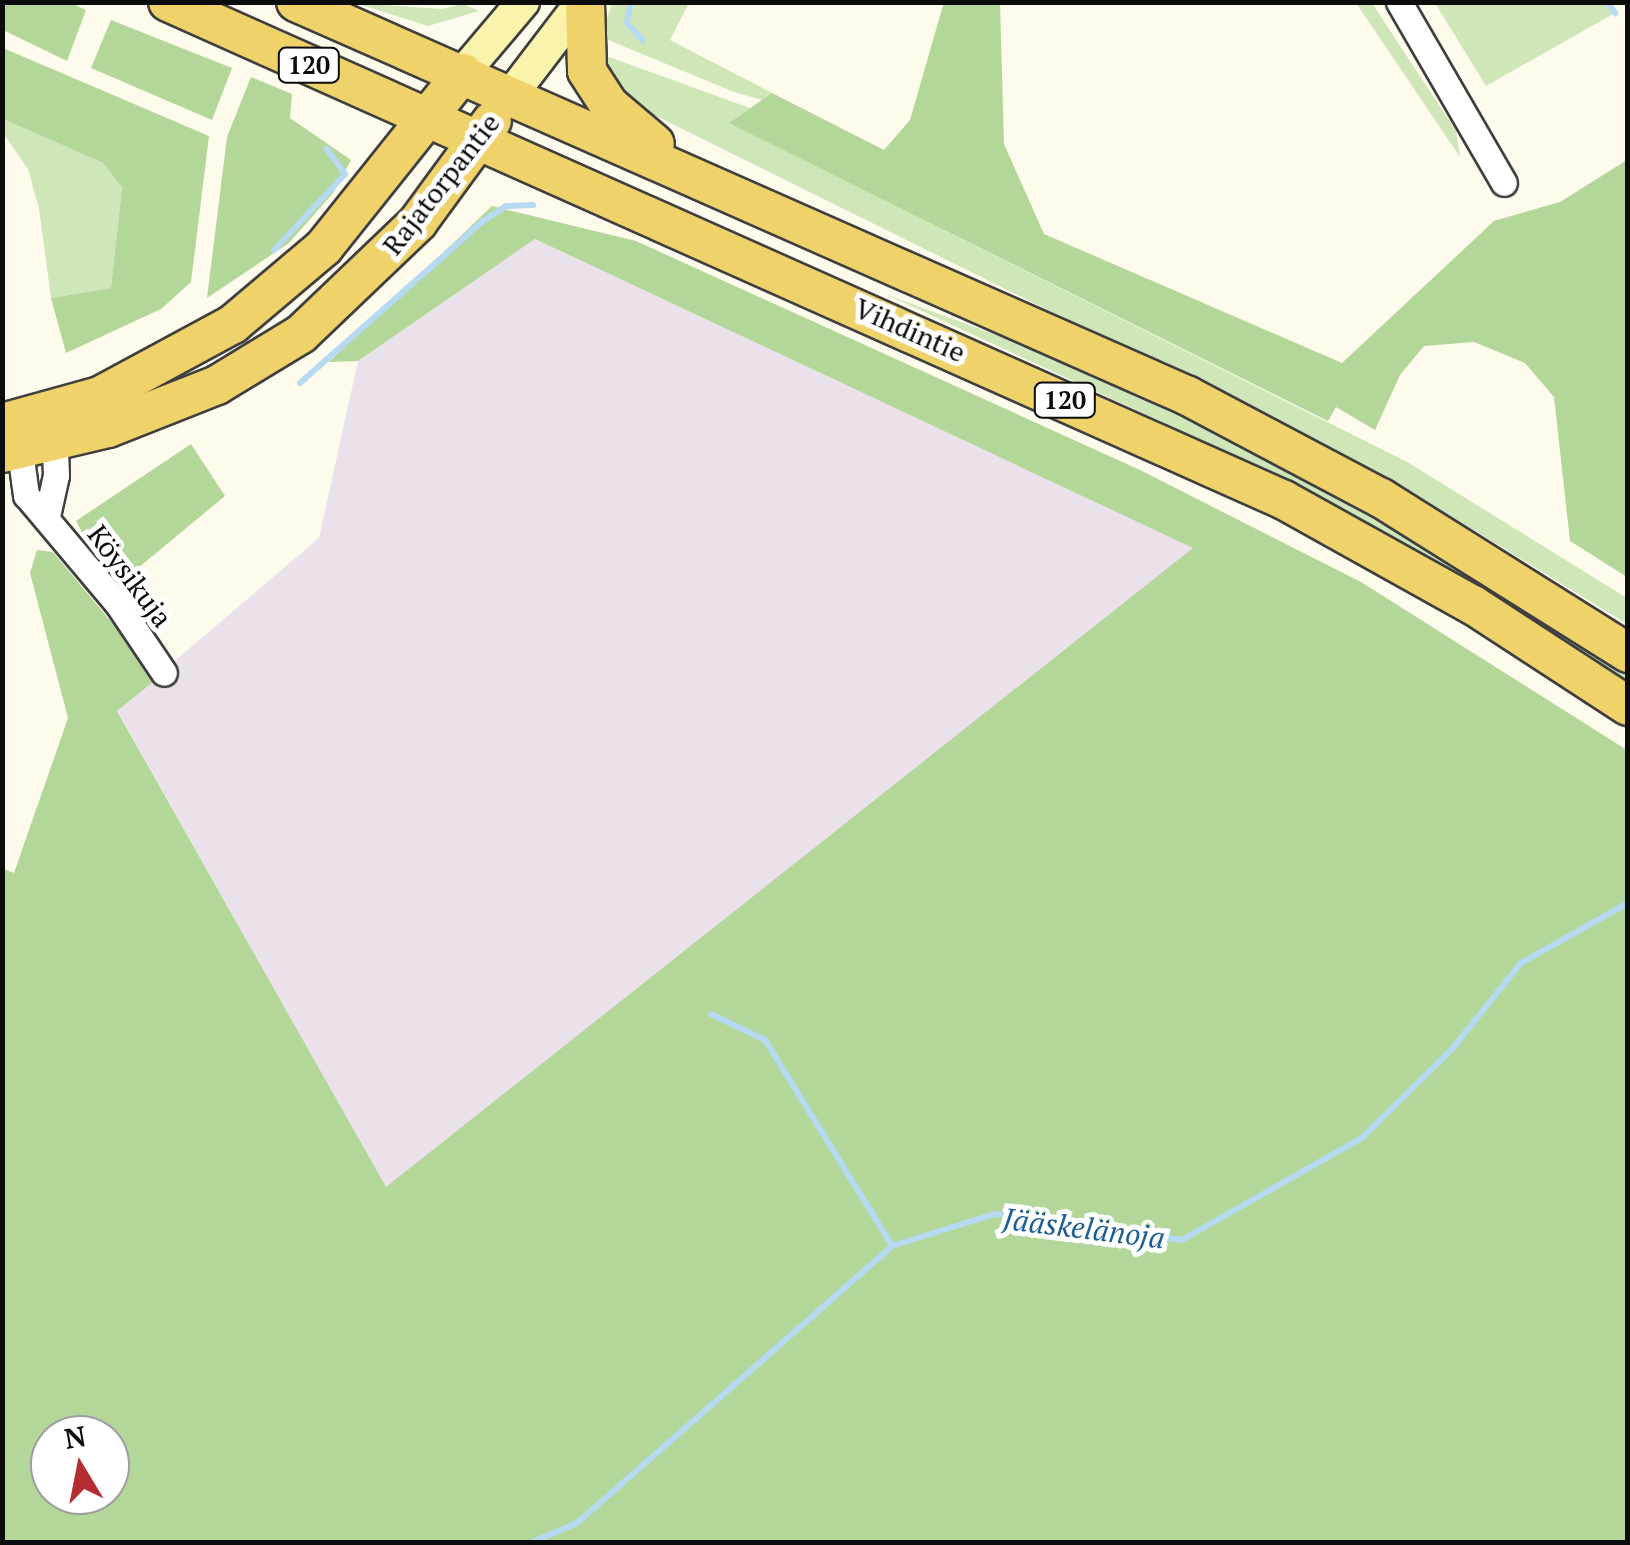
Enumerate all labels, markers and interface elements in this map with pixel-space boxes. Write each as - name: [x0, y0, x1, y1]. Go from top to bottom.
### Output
- road number: 120: [276, 45, 342, 85]
- street label: Rajatorpantie: [375, 107, 507, 261]
- street label: Vihdintie: [849, 291, 971, 369]
- road number: 120: [1032, 380, 1098, 420]
- street label: Köysikuja: [81, 518, 179, 634]
- water label: Jääskelänoja: [1001, 1200, 1167, 1256]
- north arrow: [30, 1415, 130, 1515]
- text: N: [61, 1417, 89, 1457]

